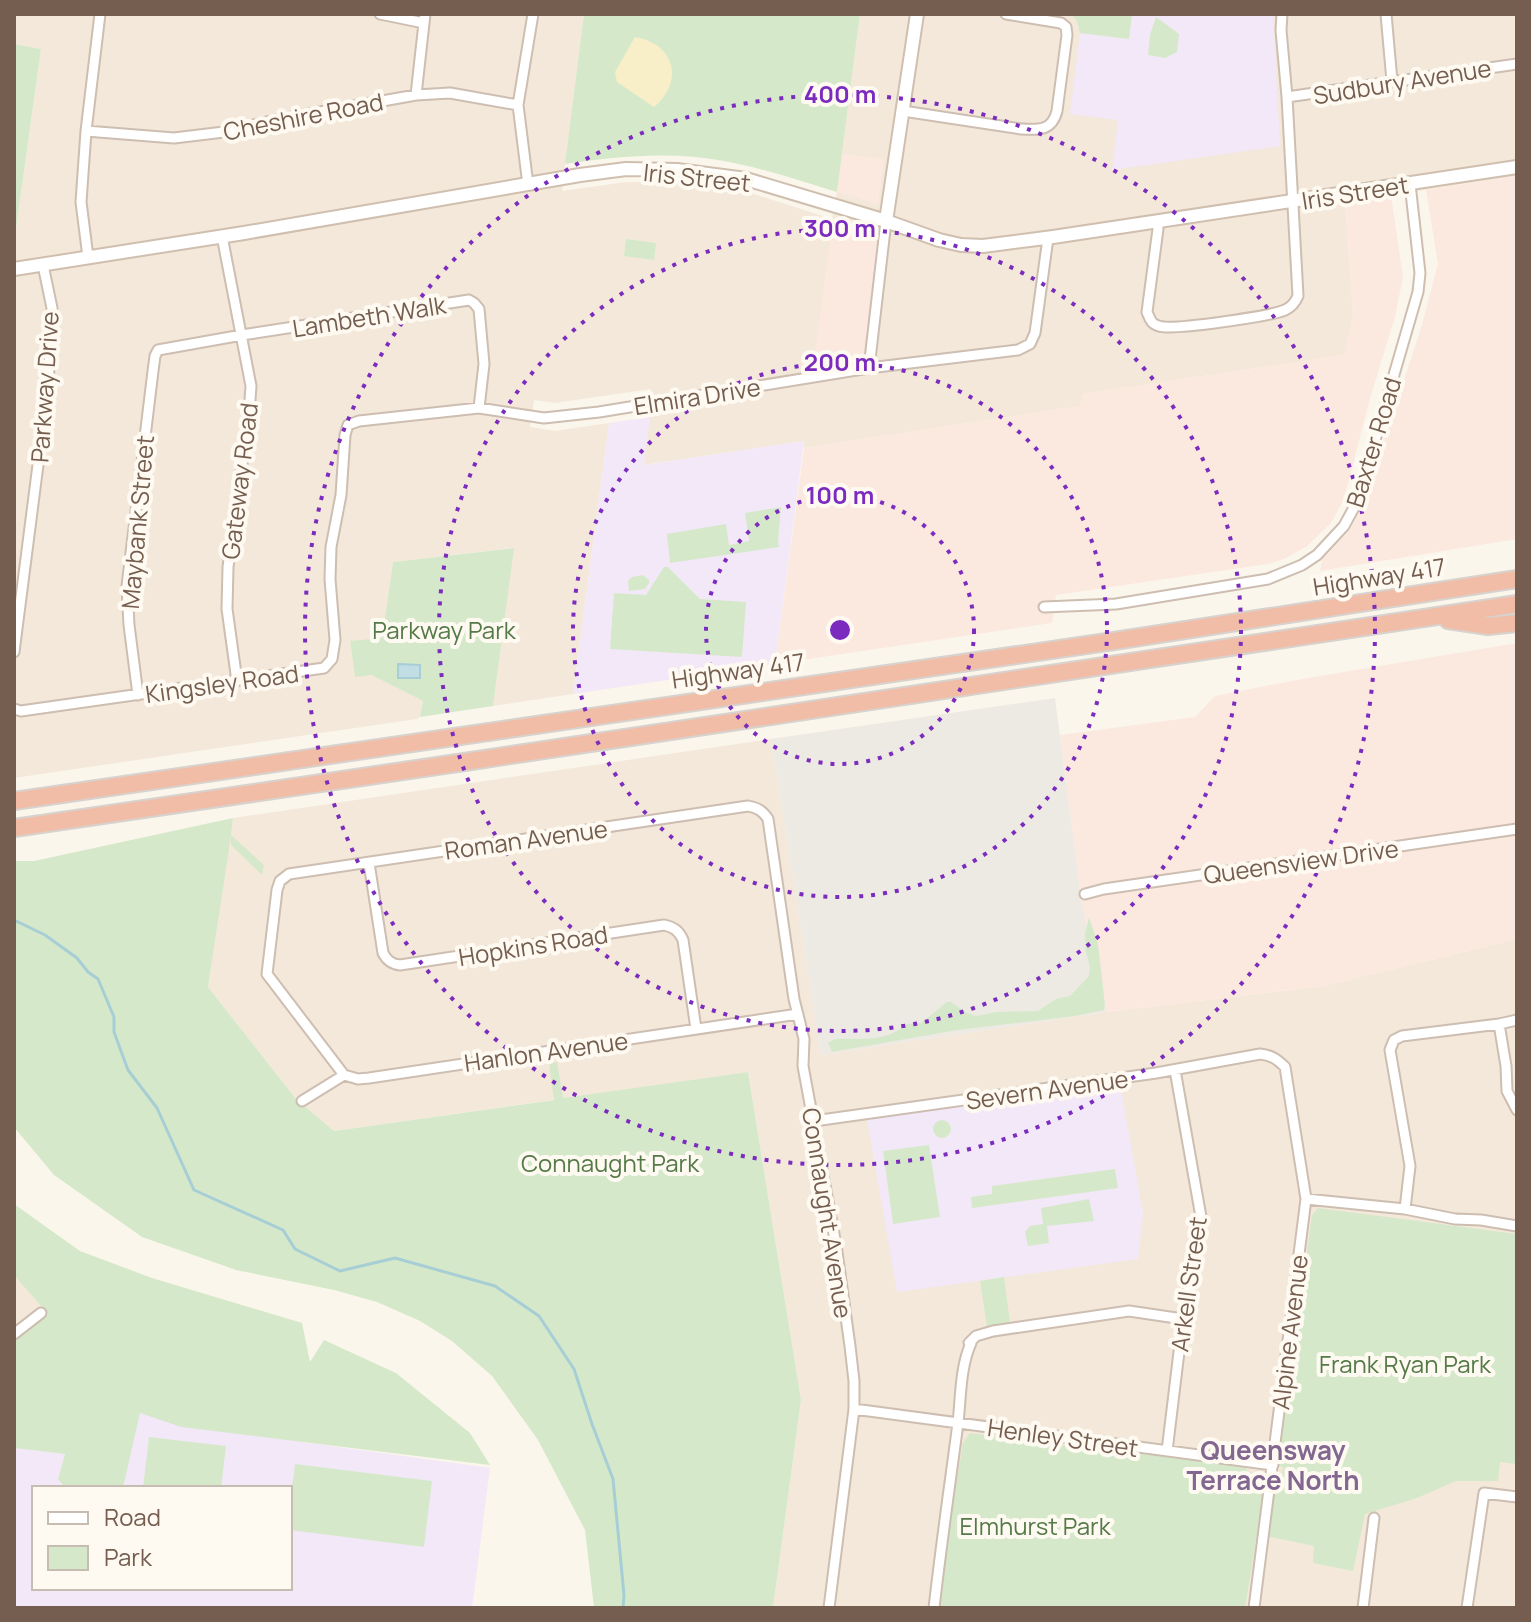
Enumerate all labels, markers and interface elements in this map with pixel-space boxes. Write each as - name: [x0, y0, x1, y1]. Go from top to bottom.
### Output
- street label: Sudbury Avenue: [1311, 51, 1493, 111]
- text: 400 m: [804, 77, 876, 110]
- street label: Cheshire Road: [220, 84, 386, 148]
- street label: Iris Street: [642, 155, 752, 199]
- street label: Iris Street: [1299, 167, 1411, 217]
- text: 300 m: [804, 211, 876, 244]
- street label: Lambeth Walk: [290, 287, 449, 344]
- street label: Parkway Drive: [22, 310, 66, 464]
- text: 200 m: [804, 345, 876, 378]
- street label: Elmira Drive: [631, 370, 763, 422]
- street label: Baxter Road: [1338, 373, 1408, 511]
- street label: Gateway Road: [213, 401, 265, 561]
- street label: Maybank Street: [113, 434, 161, 610]
- text: 100 m: [806, 478, 874, 511]
- street label: Highway 417: [1310, 549, 1448, 603]
- park label: Parkway Park: [372, 613, 517, 646]
- centre of rings: [826, 616, 854, 644]
- street label: Highway 417: [669, 644, 807, 696]
- street label: Kingsley Road: [143, 656, 301, 710]
- street label: Roman Avenue: [442, 811, 610, 867]
- street label: Queensview Drive: [1201, 831, 1401, 891]
- street label: Hopkins Road: [456, 917, 610, 973]
- street label: Hanlon Avenue: [462, 1023, 630, 1079]
- street label: Severn Avenue: [964, 1061, 1130, 1117]
- street label: Connaught Avenue: [795, 1105, 861, 1321]
- park label: Connaught Park: [521, 1146, 700, 1179]
- street label: Arkell Street: [1162, 1214, 1214, 1354]
- street label: Alpine Avenue: [1263, 1253, 1315, 1411]
- park label: Frank Ryan Park: [1319, 1347, 1492, 1380]
- street label: Henley Street: [986, 1410, 1140, 1464]
- district label: Queensway Terrace North: [1187, 1432, 1359, 1498]
- legend: [32, 1486, 292, 1590]
- text: Road: [104, 1500, 161, 1533]
- park label: Elmhurst Park: [959, 1509, 1112, 1542]
- text: Park: [104, 1540, 153, 1573]

